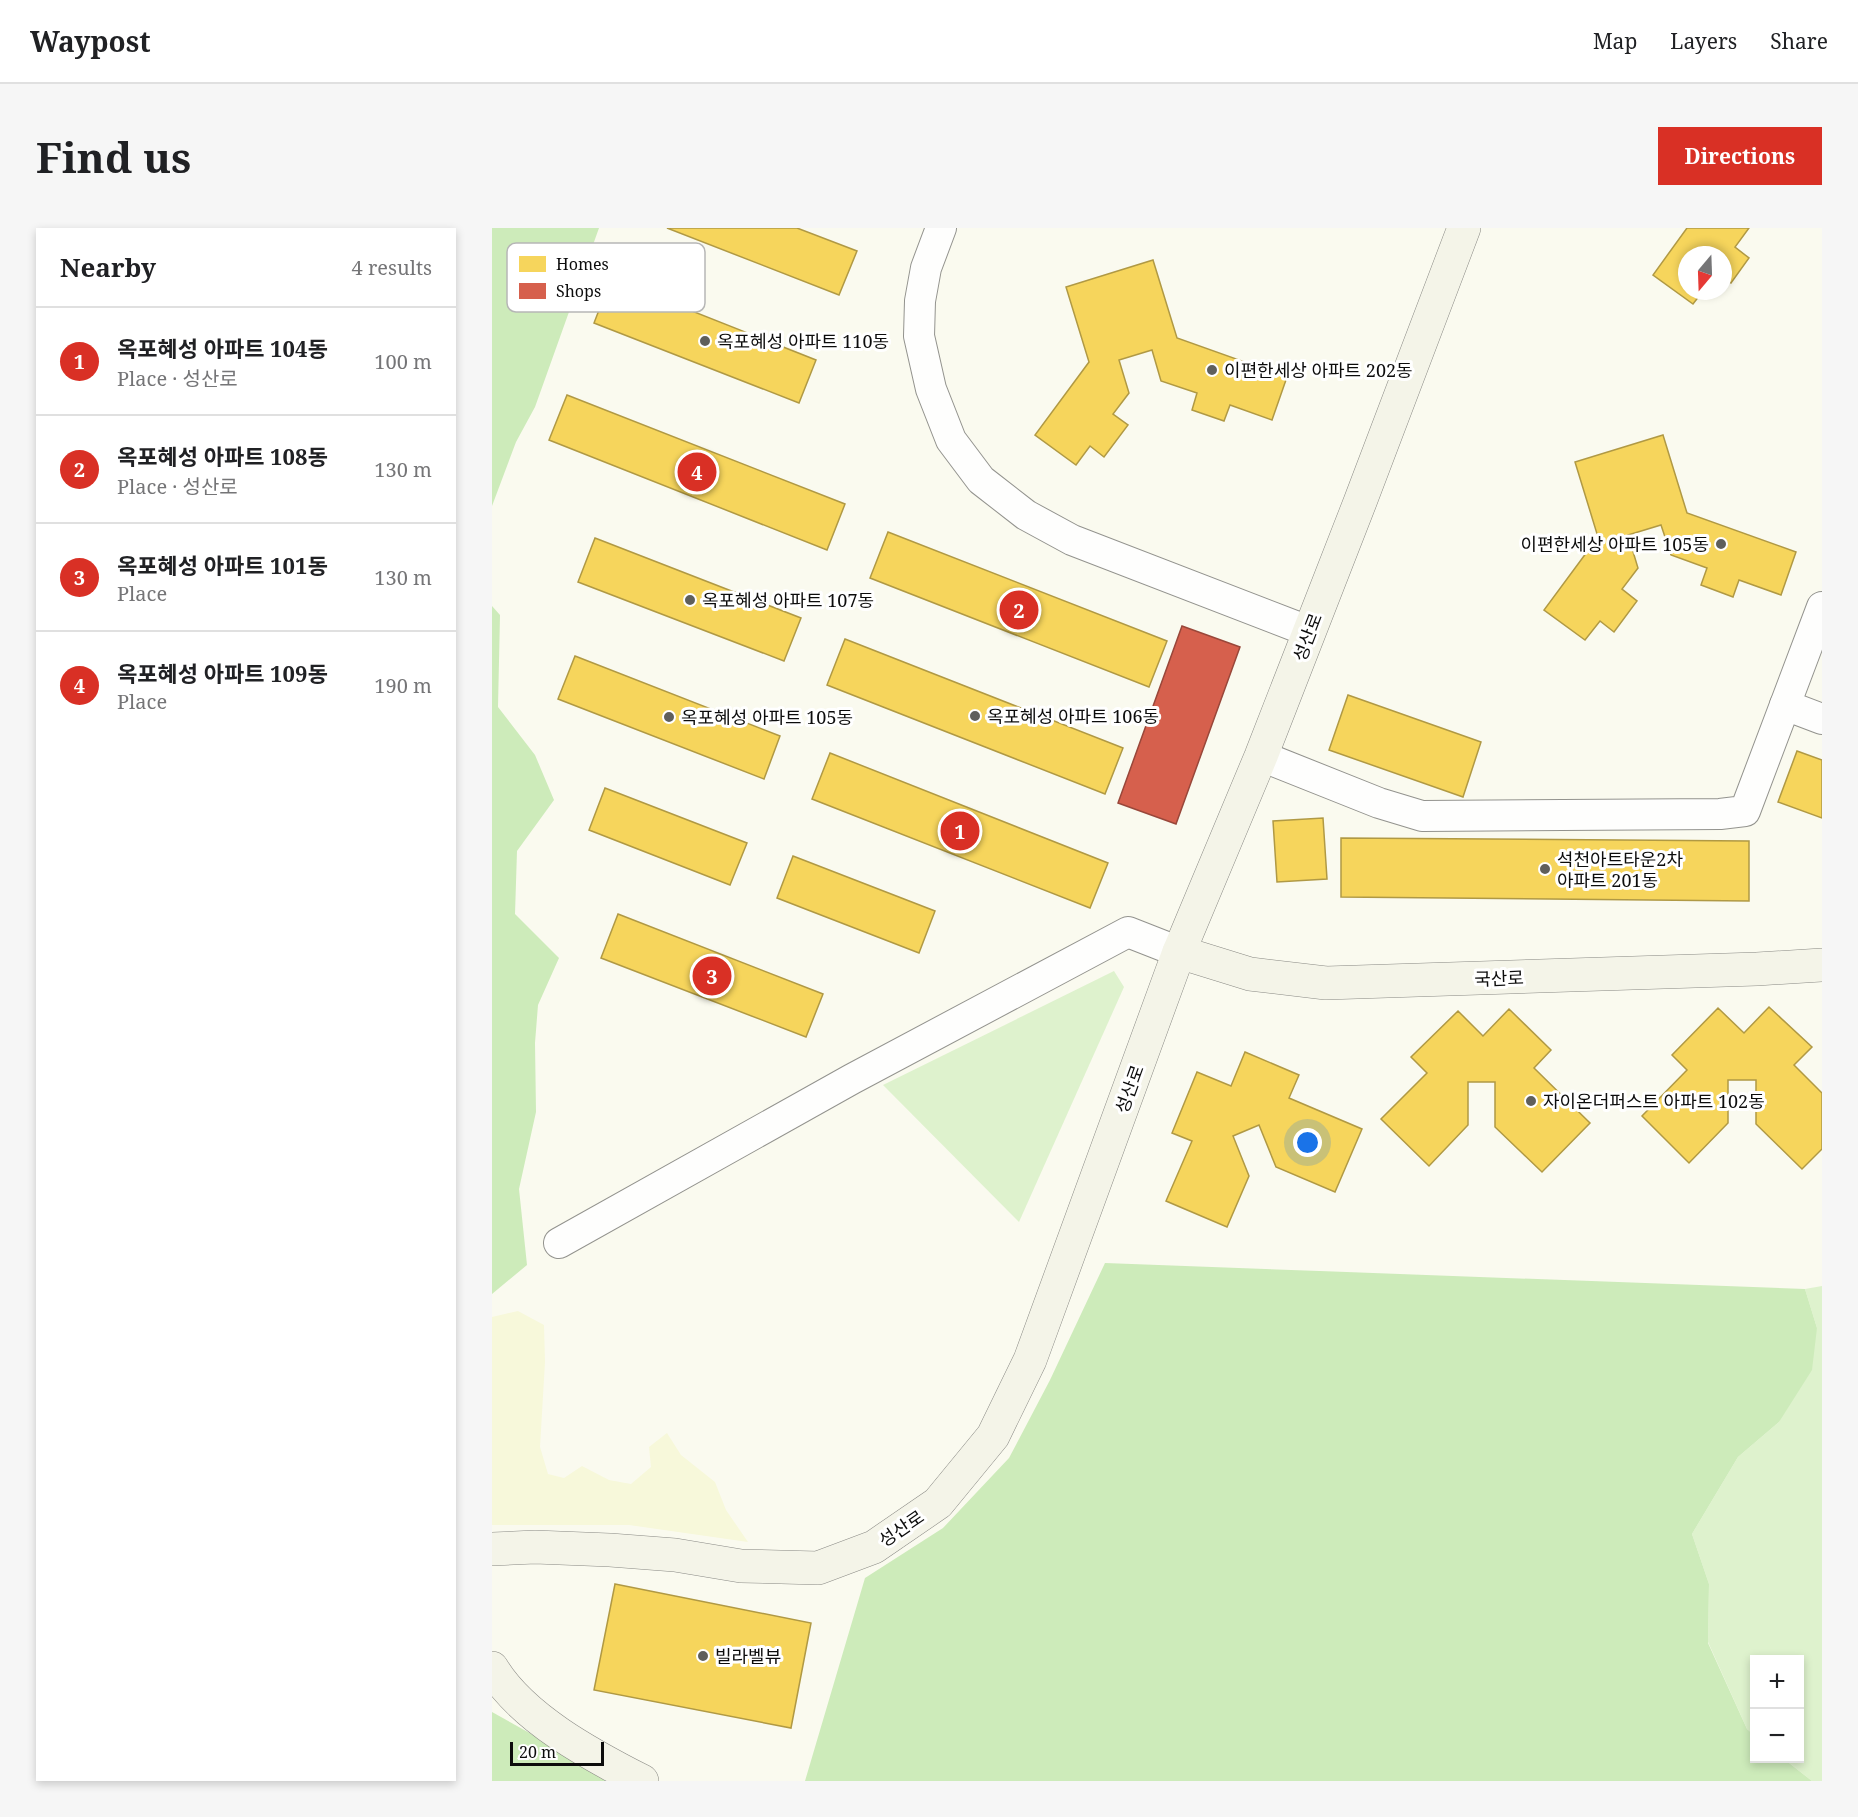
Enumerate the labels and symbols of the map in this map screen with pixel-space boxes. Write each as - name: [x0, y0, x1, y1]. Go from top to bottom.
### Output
- legend: [507, 243, 705, 312]
- north arrow: [1678, 246, 1732, 300]
- text: Homes: [556, 253, 609, 275]
- text: Shops: [556, 280, 601, 302]
- place label: 옥포혜성 아파트 110동: [717, 329, 889, 353]
- marker: 옥포혜성 아파트 110동: [698, 334, 712, 348]
- place label: 이편한세상 아파트 202동: [1224, 358, 1413, 382]
- marker: 이편한세상 아파트 202동: [1205, 363, 1219, 377]
- pin: 4: [678, 450, 716, 494]
- place label: 이편한세상 아파트 105동: [1520, 532, 1709, 556]
- marker: 이편한세상 아파트 105동: [1714, 537, 1728, 551]
- place label: 옥포혜성 아파트 107동: [702, 588, 874, 612]
- pin: 2: [1000, 588, 1038, 632]
- marker: 옥포혜성 아파트 107동: [683, 593, 697, 607]
- street label: 성산로: [1287, 610, 1327, 664]
- place label: 옥포혜성 아파트 106동: [987, 704, 1159, 728]
- place label: 옥포혜성 아파트 105동: [681, 705, 853, 729]
- marker: 옥포혜성 아파트 106동: [968, 709, 982, 723]
- marker: 옥포혜성 아파트 105동: [662, 710, 676, 724]
- pin: 1: [940, 808, 980, 854]
- place label: 석천아트타운2차 아파트 201동: [1557, 847, 1683, 892]
- marker: 석천아트타운2차 아파트 201동: [1538, 862, 1552, 876]
- pin: 3: [692, 954, 732, 999]
- street label: 국산로: [1474, 965, 1524, 991]
- street label: 성산로: [1109, 1062, 1149, 1116]
- place label: 자이온더퍼스트 아파트 102동: [1543, 1089, 1765, 1113]
- marker: 자이온더퍼스트 아파트 102동: [1524, 1094, 1538, 1108]
- your location: [1293, 1128, 1322, 1157]
- street label: 성산로: [874, 1504, 928, 1552]
- place label: 빌라벨뷰: [715, 1644, 781, 1668]
- marker: 빌라벨뷰: [696, 1649, 710, 1663]
- scale bar: [510, 1739, 604, 1766]

